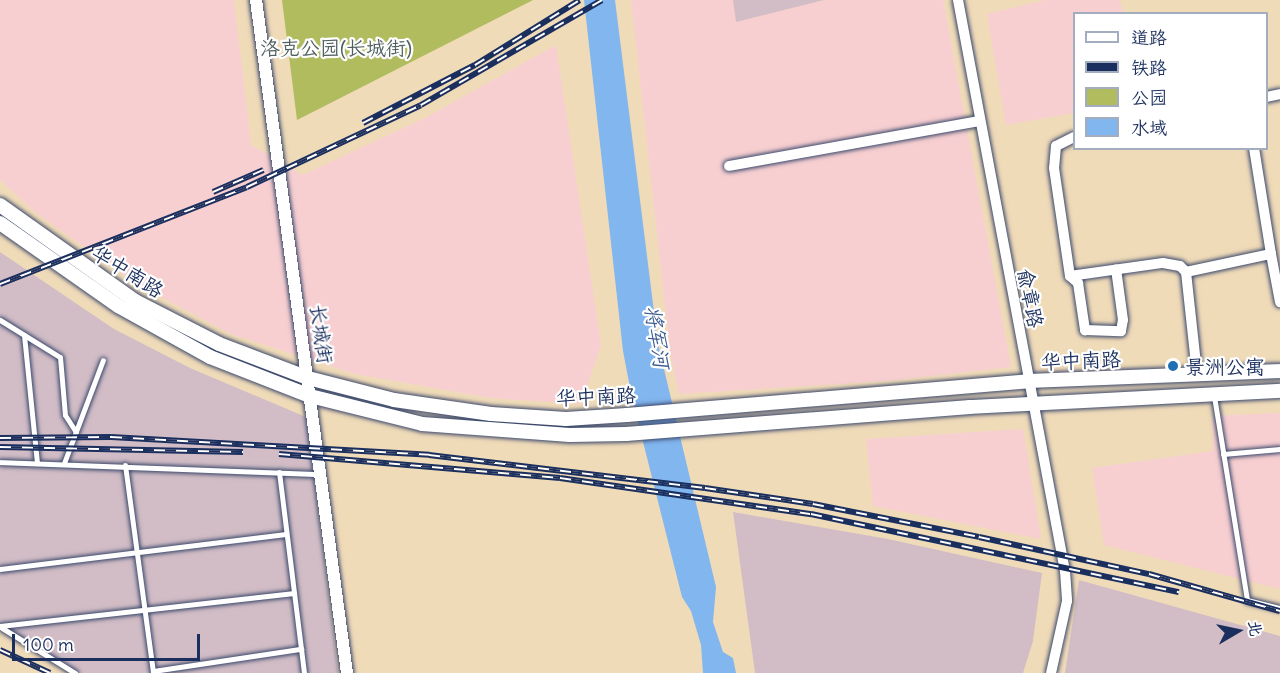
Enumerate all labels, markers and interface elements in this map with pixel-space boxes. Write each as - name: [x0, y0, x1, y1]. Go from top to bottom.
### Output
- legend: [1073, 12, 1268, 150]
- text: 道路: [1131, 26, 1167, 49]
- park label: 洛克公园(长城街): [260, 35, 412, 59]
- text: 铁路: [1131, 56, 1167, 79]
- text: 公园: [1131, 86, 1167, 109]
- text: 水域: [1131, 116, 1167, 139]
- street label: 华中南路: [88, 240, 168, 302]
- street label: 俞章路: [1013, 266, 1049, 330]
- street label: 长城街: [306, 303, 338, 365]
- water label: 将军河: [640, 304, 674, 370]
- street label: 华中南路: [1041, 347, 1121, 373]
- place label: 景洲公寓: [1185, 354, 1265, 378]
- marker: 景洲公寓: [1166, 359, 1180, 373]
- street label: 华中南路: [556, 383, 636, 409]
- north arrow: [1208, 601, 1268, 661]
- text: 北: [1245, 619, 1267, 638]
- scale bar: [15, 622, 202, 660]
- text: 100 m: [23, 633, 74, 656]

